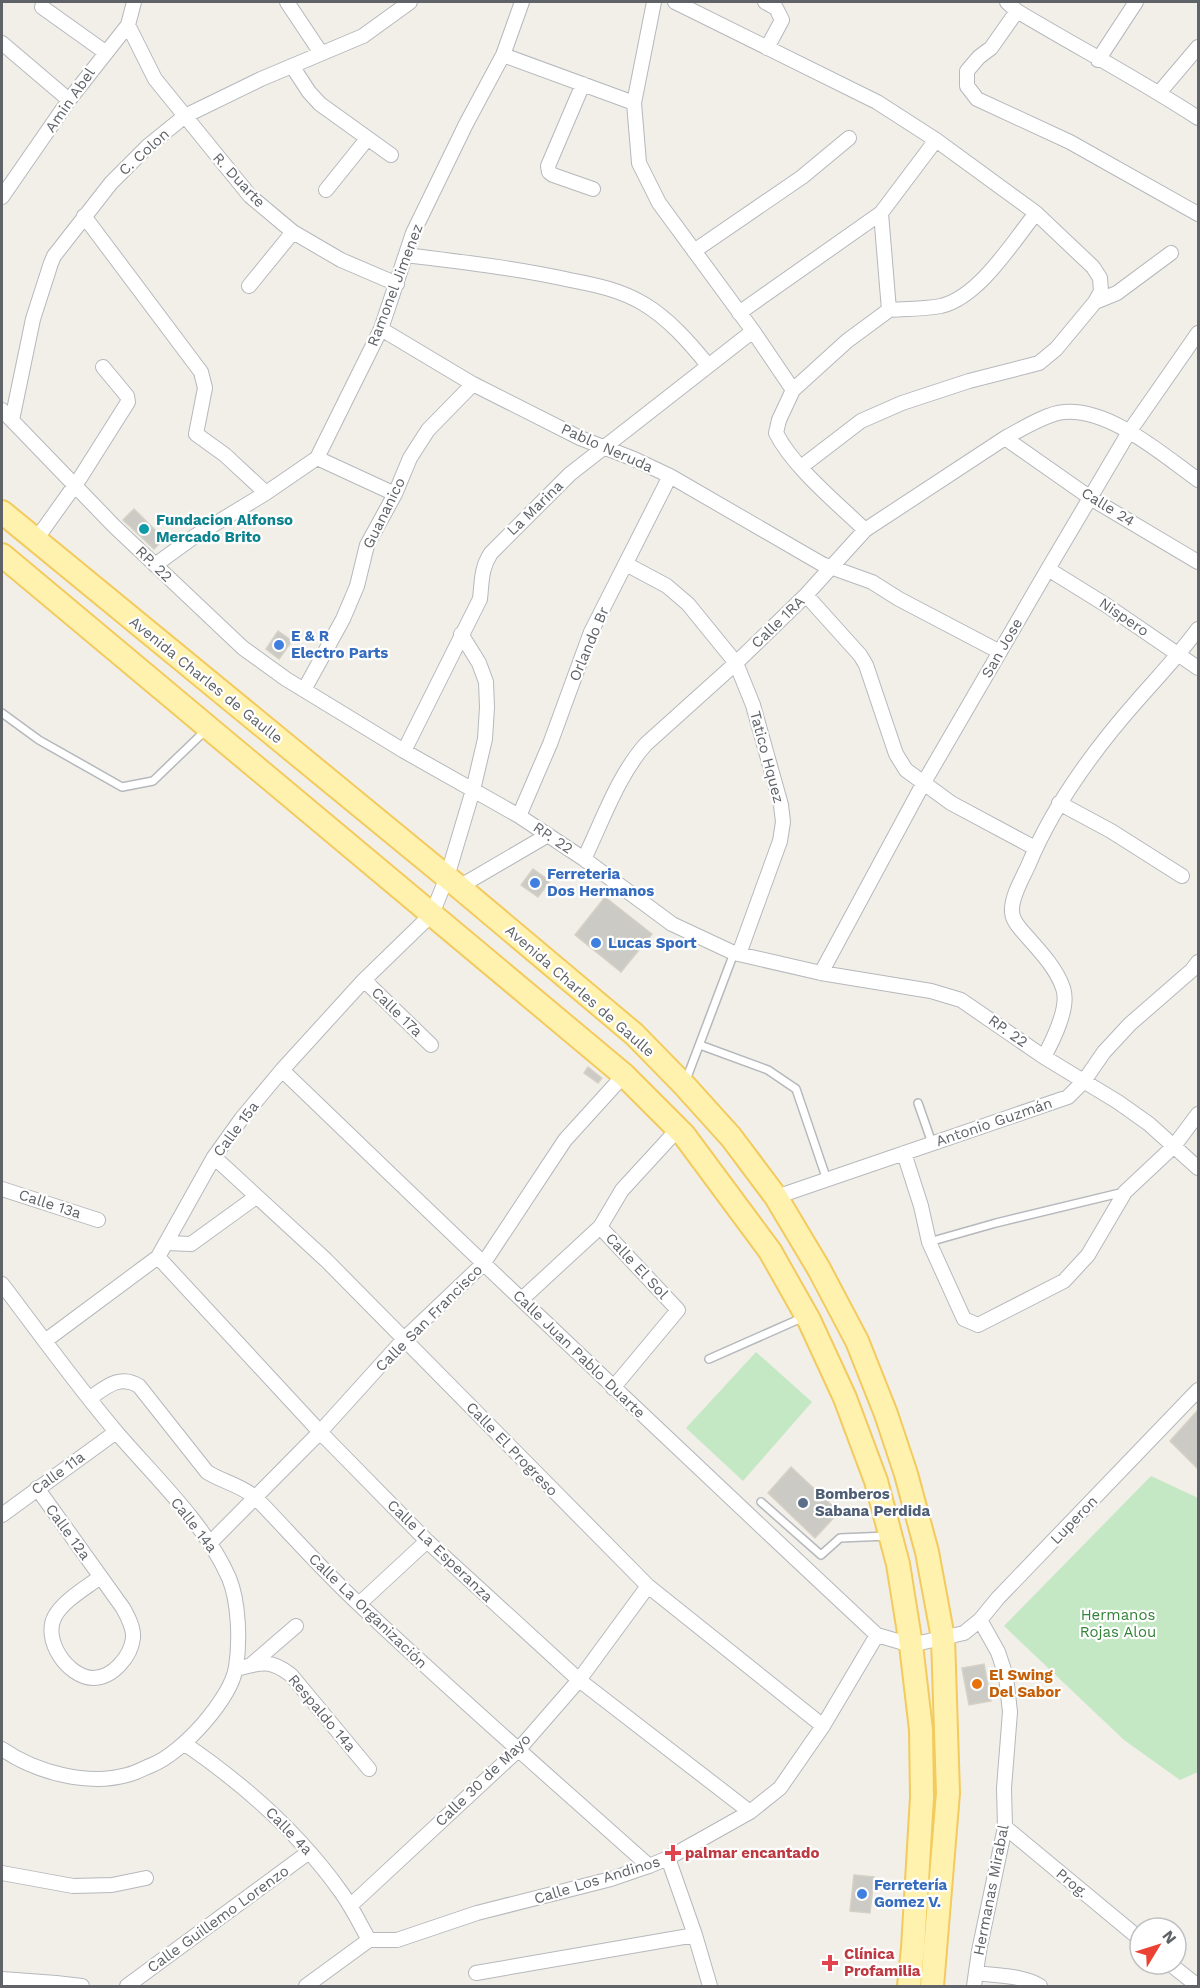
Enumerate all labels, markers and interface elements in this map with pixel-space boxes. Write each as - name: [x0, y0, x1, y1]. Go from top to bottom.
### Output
- street label: Amin Abel: [41, 64, 99, 136]
- street label: C. Colon: [115, 125, 173, 179]
- street label: R. Duarte: [209, 149, 269, 211]
- street label: Ramonel Jimenez: [363, 221, 427, 349]
- street label: Pablo Neruda: [558, 420, 656, 476]
- street label: Guananico: [359, 474, 409, 552]
- street label: La Marina: [503, 476, 567, 539]
- street label: Calle 24: [1078, 484, 1138, 530]
- place label: Fundacion Alfonso Mercado Brito: [156, 511, 293, 546]
- marker: Fundacion Alfonso Mercado Brito: [137, 522, 151, 536]
- street label: RP. 22: [132, 542, 176, 586]
- street label: Calle 1RA: [748, 592, 808, 652]
- street label: Nispero: [1096, 594, 1152, 640]
- street label: Orlando Br: [565, 604, 613, 684]
- street label: Avenida Charles de Gaulle: [126, 613, 286, 747]
- street label: San Jose: [978, 615, 1026, 681]
- place label: E & R Electro Parts: [291, 627, 388, 662]
- marker: E & R Electro Parts: [272, 638, 286, 652]
- street label: Tatico Hquez: [746, 709, 788, 805]
- street label: RP. 22: [530, 818, 576, 858]
- place label: Ferreteria Dos Hermanos: [547, 865, 654, 900]
- marker: Ferreteria Dos Hermanos: [528, 876, 542, 890]
- street label: Avenida Charles de Gaulle: [502, 921, 658, 1061]
- place label: Lucas Sport: [608, 934, 697, 952]
- marker: Lucas Sport: [589, 936, 603, 950]
- street label: Calle 17a: [368, 983, 427, 1041]
- street label: RP. 22: [985, 1011, 1031, 1051]
- street label: Antonio Guzmán: [933, 1094, 1055, 1150]
- street label: Calle 15a: [209, 1097, 263, 1160]
- street label: Calle 13a: [17, 1185, 84, 1223]
- street label: Calle El Sol: [602, 1229, 672, 1303]
- street label: Calle San Francisco: [372, 1261, 486, 1375]
- street label: Calle Juan Pablo Duarte: [509, 1286, 649, 1422]
- street label: Calle El Progreso: [462, 1398, 562, 1500]
- street label: Calle 11a: [28, 1447, 89, 1498]
- place label: Bomberos Sabana Perdida: [815, 1485, 930, 1520]
- street label: Luperon: [1047, 1492, 1101, 1548]
- street label: Calle 14a: [167, 1494, 221, 1557]
- street label: Calle La Esperanza: [384, 1496, 497, 1606]
- marker: Bomberos Sabana Perdida: [796, 1496, 810, 1510]
- street label: Calle 12a: [42, 1501, 95, 1564]
- street label: Calle La Organización: [305, 1550, 431, 1672]
- park label: Hermanos Rojas Alou: [1080, 1606, 1156, 1641]
- place label: El Swing Del Sabor: [989, 1666, 1061, 1701]
- street label: Respaldo 14a: [284, 1671, 360, 1756]
- marker: El Swing Del Sabor: [970, 1677, 984, 1691]
- street label: Calle 30 de Mayo: [432, 1730, 534, 1830]
- street label: Calle 4a: [262, 1803, 316, 1859]
- street label: Hermanas Mirabal: [969, 1823, 1013, 1957]
- place label: palmar encantado: [685, 1844, 819, 1862]
- marker: palmar encantado: [666, 1846, 680, 1860]
- street label: Calle Los Andinos: [532, 1852, 662, 1908]
- street label: Calle Guillemo Lorenzo: [144, 1862, 292, 1976]
- street label: Prog.: [1052, 1865, 1092, 1901]
- place label: Ferretería Gomez V.: [874, 1876, 948, 1911]
- marker: Ferretería Gomez V.: [855, 1887, 869, 1901]
- north arrow: [1128, 1916, 1188, 1976]
- text: N: [1158, 1927, 1181, 1948]
- place label: Clínica Profamilia: [844, 1945, 921, 1980]
- marker: Clínica Profamilia: [821, 1954, 839, 1972]

